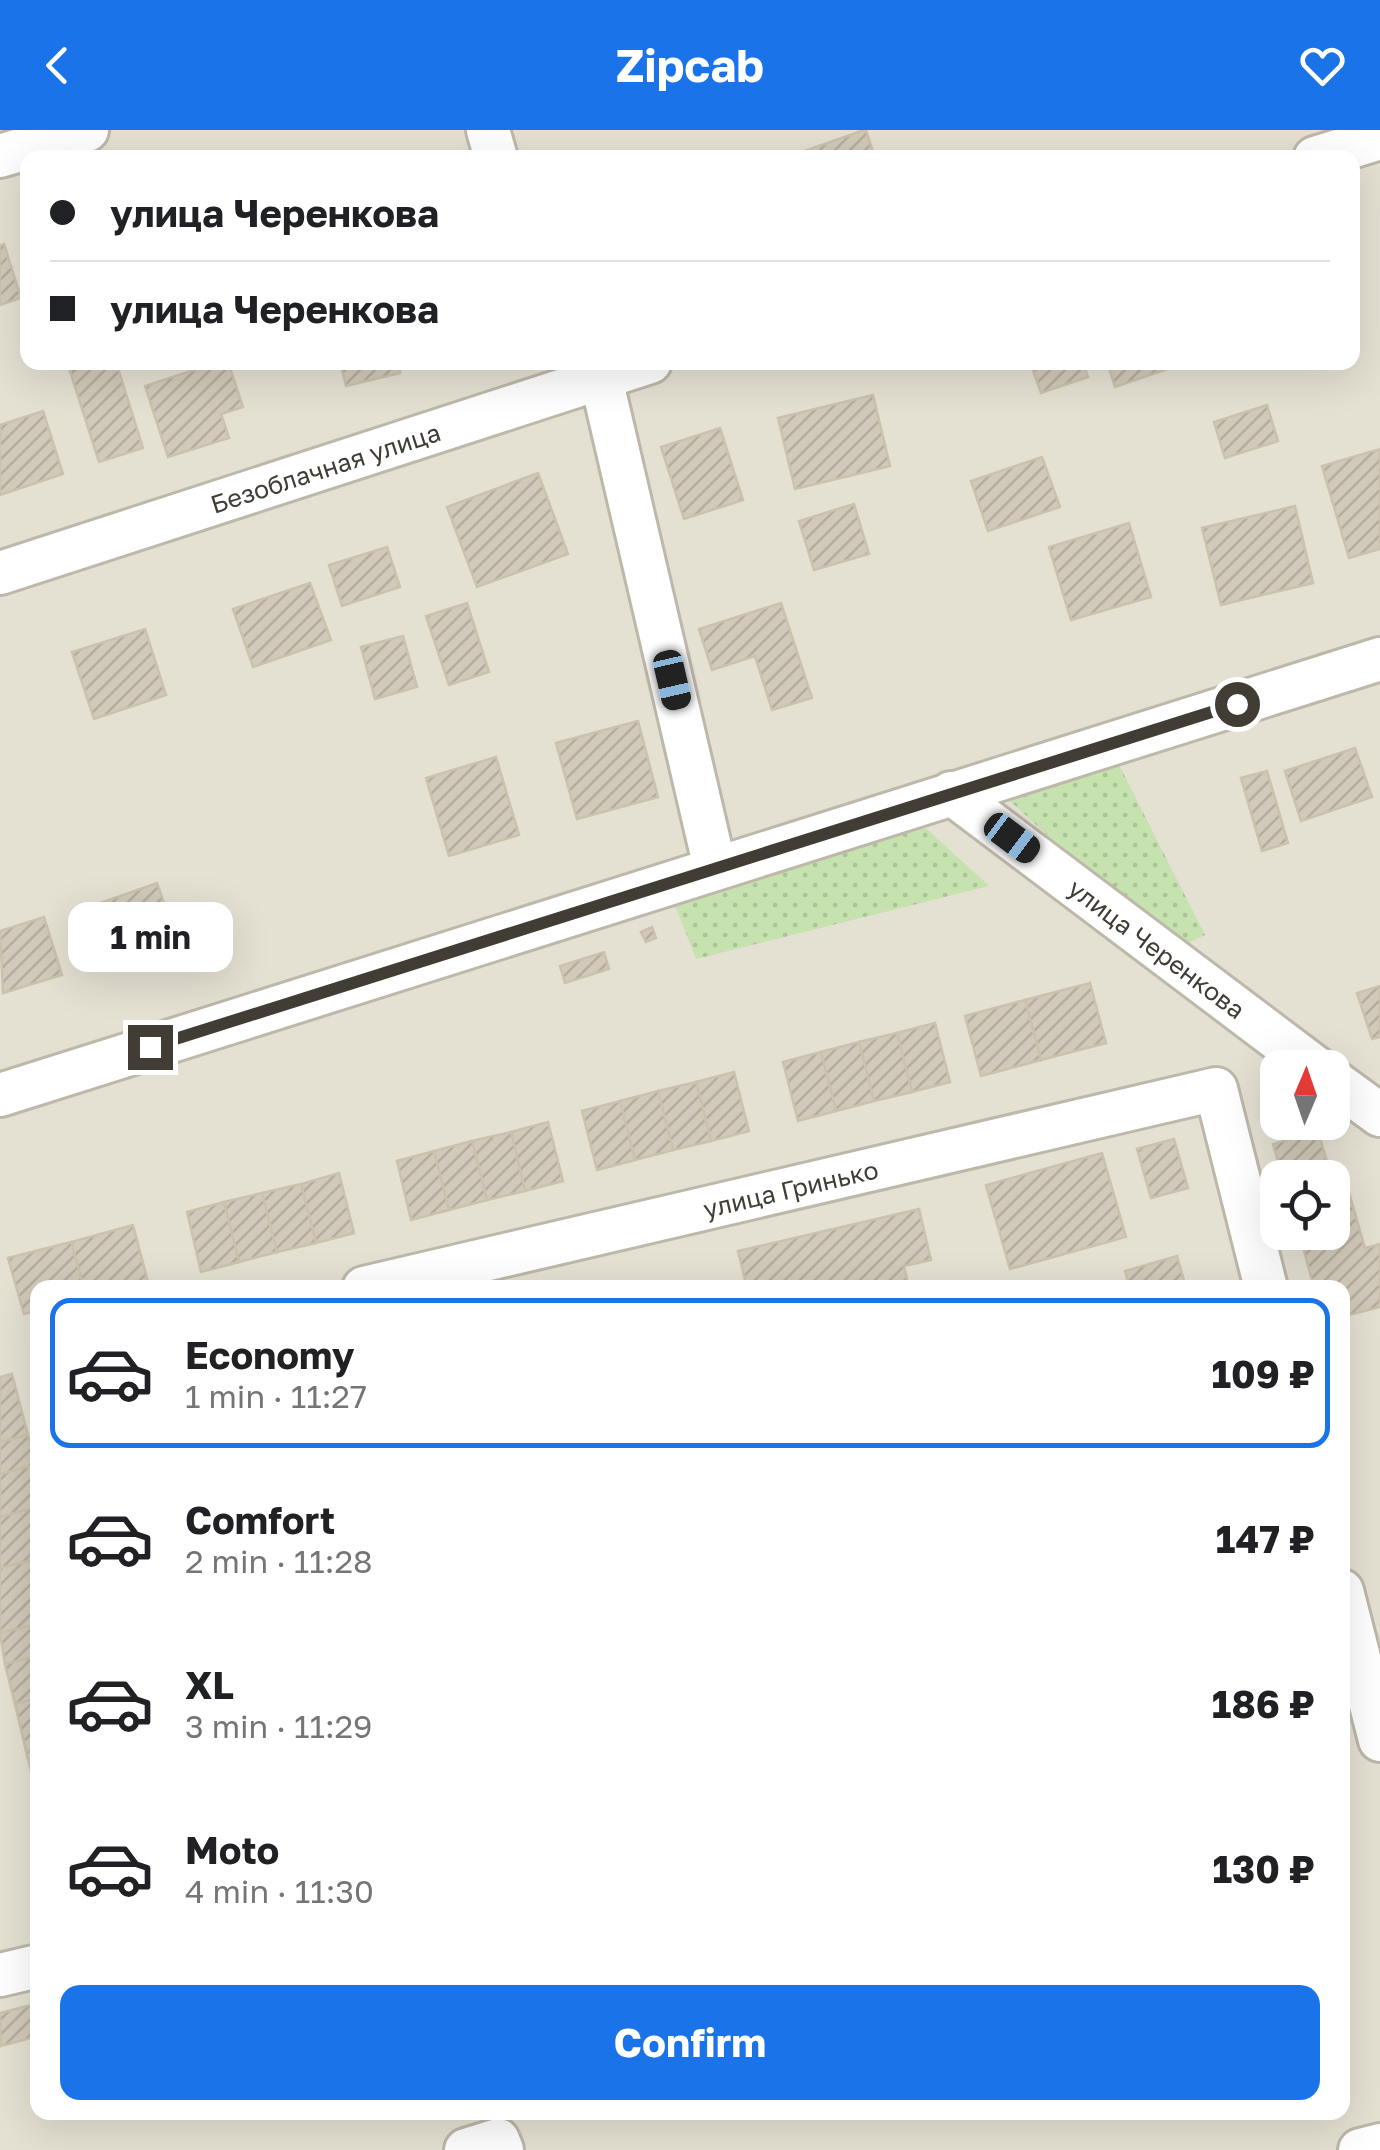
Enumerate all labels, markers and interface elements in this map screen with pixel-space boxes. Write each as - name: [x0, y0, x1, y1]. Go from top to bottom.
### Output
- icon: back: [30, 38, 85, 93]
- text: Zipcab: [616, 38, 764, 92]
- icon: heart: [1295, 38, 1350, 93]
- text: улица Черенкова: [110, 190, 439, 235]
- text: улица Черенкова: [110, 286, 439, 331]
- street label: Безоблачная улица: [206, 416, 444, 519]
- car: [651, 647, 693, 713]
- route start: [1215, 682, 1260, 727]
- car: [979, 808, 1045, 868]
- street label: улица Черенкова: [1063, 872, 1252, 1025]
- callout: 1 min: [68, 902, 232, 972]
- text: 1 min: [110, 918, 191, 956]
- route end: [128, 1025, 173, 1070]
- north arrow: [1260, 1050, 1350, 1140]
- map controls: [1260, 1050, 1350, 1250]
- street label: улица Гринько: [700, 1153, 881, 1224]
- button: locate: [1260, 1160, 1350, 1250]
- icon: car: [65, 1328, 155, 1418]
- text: Economy: [185, 1332, 354, 1377]
- text: 109 ₽: [1211, 1351, 1315, 1396]
- text: 1 min · 11:27: [185, 1377, 367, 1415]
- icon: car: [65, 1493, 155, 1583]
- text: Comfort: [185, 1497, 335, 1542]
- text: 147 ₽: [1216, 1516, 1315, 1561]
- text: 2 min · 11:28: [185, 1542, 372, 1580]
- icon: car: [65, 1658, 155, 1748]
- text: XL: [185, 1662, 234, 1707]
- text: 186 ₽: [1212, 1681, 1315, 1726]
- text: 3 min · 11:29: [185, 1707, 372, 1745]
- icon: car: [65, 1823, 155, 1913]
- text: Moto: [185, 1827, 279, 1872]
- text: 130 ₽: [1212, 1846, 1315, 1891]
- text: 4 min · 11:30: [185, 1872, 374, 1910]
- button: Confirm: [60, 1985, 1320, 2100]

